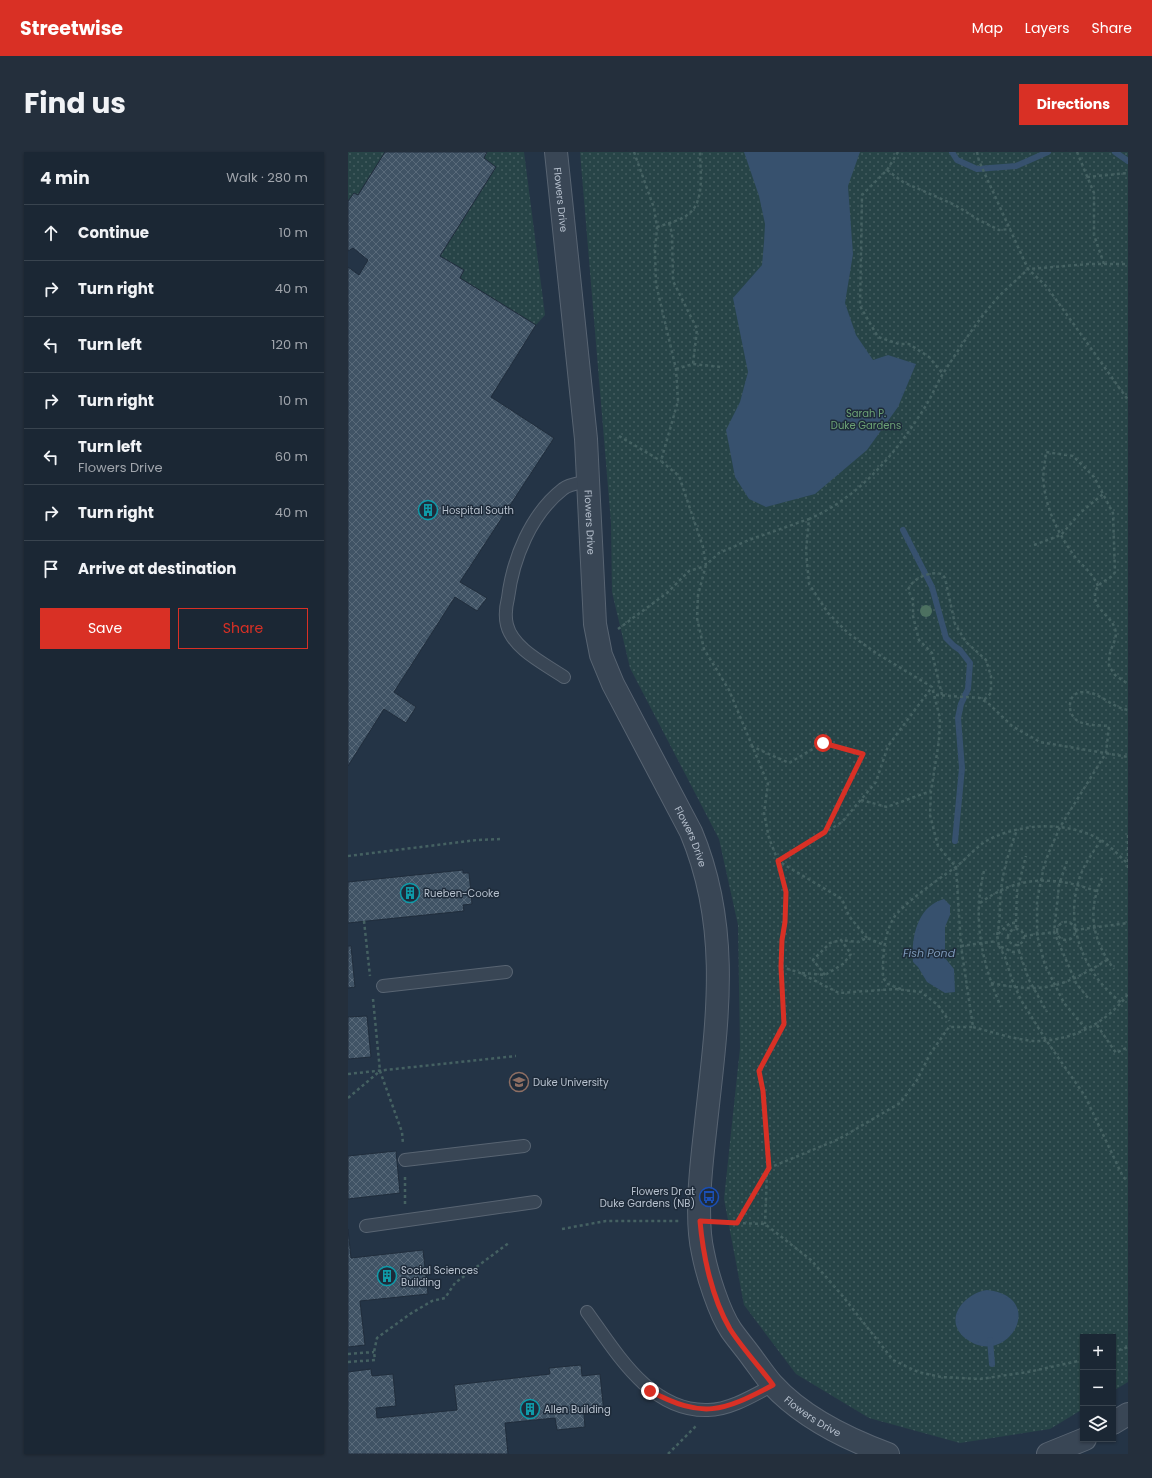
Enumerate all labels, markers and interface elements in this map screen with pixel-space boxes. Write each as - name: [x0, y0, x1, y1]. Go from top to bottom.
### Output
- text: Streetwise: [20, 15, 123, 42]
- text: Map: [972, 18, 1003, 38]
- text: Layers: [1025, 18, 1069, 38]
- text: Share: [1091, 18, 1132, 38]
- text: Find us: [24, 84, 126, 123]
- button: Directions: [1019, 84, 1128, 125]
- text: 4 min: [40, 166, 90, 190]
- street label: Flowers Drive: [550, 167, 571, 233]
- text: Walk · 280 m: [226, 168, 308, 187]
- icon: ahead: [40, 222, 62, 244]
- text: Continue: [78, 222, 149, 243]
- text: 10 m: [279, 223, 308, 242]
- icon: right: [40, 278, 62, 300]
- text: Turn right: [78, 278, 154, 299]
- text: 40 m: [275, 279, 308, 298]
- icon: left: [40, 334, 62, 356]
- text: Turn left: [78, 334, 142, 355]
- text: 120 m: [271, 335, 308, 354]
- icon: right: [40, 390, 62, 412]
- text: Turn right: [78, 390, 154, 411]
- text: 10 m: [279, 391, 308, 410]
- park label: Sarah P. Duke Gardens: [831, 406, 901, 433]
- text: Turn left: [78, 436, 142, 457]
- icon: left: [40, 446, 62, 468]
- text: 60 m: [275, 447, 308, 466]
- text: Flowers Drive: [78, 458, 163, 477]
- street label: Flowers Drive: [580, 489, 599, 555]
- building icon: Hospital South: [417, 499, 439, 521]
- icon: right: [40, 502, 62, 524]
- text: Turn right: [78, 502, 154, 523]
- text: 40 m: [275, 503, 308, 522]
- place label: Hospital South: [442, 503, 514, 518]
- icon: arrive: [40, 558, 62, 580]
- text: Arrive at destination: [78, 558, 236, 579]
- button: Save: [40, 608, 170, 649]
- button: Share: [178, 608, 308, 649]
- route start: [814, 734, 832, 752]
- street label: Flowers Drive: [671, 803, 710, 869]
- building icon: Rueben-Cooke: [399, 882, 421, 904]
- place label: Rueben-Cooke: [424, 886, 499, 901]
- water label: Fish Pond: [903, 945, 956, 961]
- school or university icon: Duke University: [508, 1071, 530, 1093]
- place label: Duke University: [533, 1075, 609, 1090]
- place label: Flowers Dr at Duke Gardens (NB): [600, 1184, 695, 1211]
- bus stop icon: Flowers Dr at Duke Gardens (NB): [698, 1186, 720, 1208]
- place label: Social Sciences Building: [401, 1263, 478, 1290]
- building icon: Social Sciences Building: [376, 1265, 398, 1287]
- map controls: [1080, 1334, 1116, 1442]
- button: +: [1080, 1334, 1116, 1370]
- button: −: [1080, 1370, 1116, 1406]
- route end: [641, 1382, 659, 1400]
- street label: Flowers Drive: [781, 1392, 844, 1441]
- building icon: Allen Building: [519, 1398, 541, 1420]
- place label: Allen Building: [544, 1402, 611, 1417]
- button: layers: [1080, 1406, 1116, 1442]

